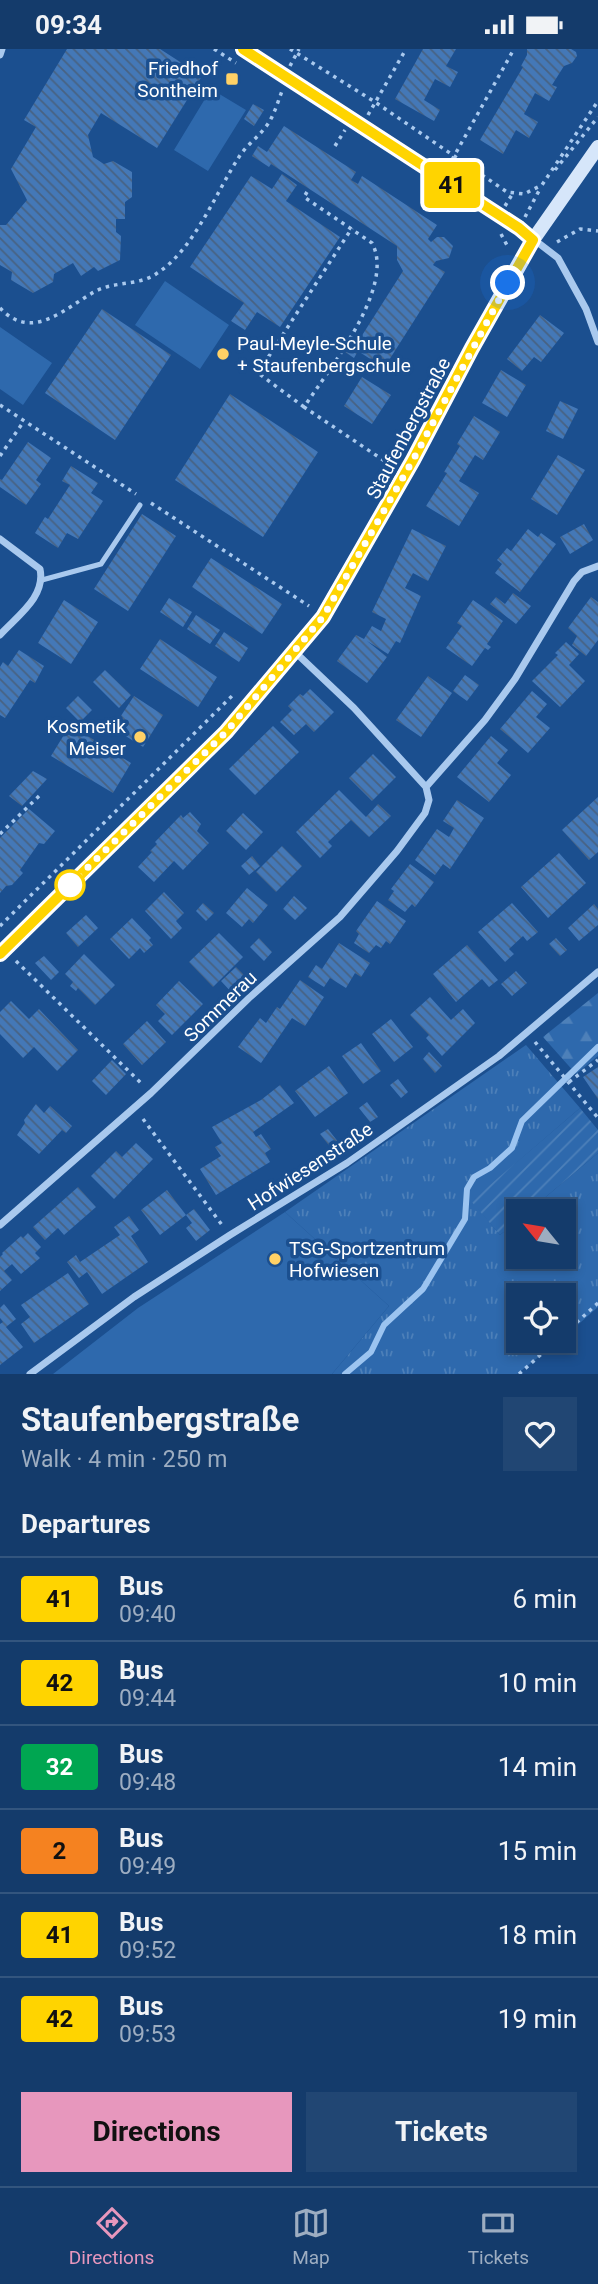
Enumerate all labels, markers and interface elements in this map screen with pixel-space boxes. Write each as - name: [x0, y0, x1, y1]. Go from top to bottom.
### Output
- text: 09:34: [35, 10, 102, 40]
- place label: Friedhof Sontheim: [137, 57, 218, 102]
- marker: Friedhof Sontheim: [224, 71, 240, 87]
- line badge: 41: [420, 162, 484, 208]
- text: 41: [438, 171, 466, 199]
- your location: [490, 265, 525, 300]
- place label: Paul-Meyle-Schule + Staufenbergschule: [237, 332, 411, 377]
- marker: Paul-Meyle-Schule + Staufenbergschule: [215, 346, 231, 362]
- street label: Staufenbergstraße: [361, 354, 455, 503]
- place label: Kosmetik Meiser: [46, 715, 127, 760]
- marker: Kosmetik Meiser: [132, 729, 148, 745]
- unlabelled marker: [55, 870, 85, 900]
- street label: Sommerau: [179, 966, 262, 1047]
- street label: Hofwiesenstraße: [244, 1118, 377, 1215]
- north arrow: [506, 1199, 576, 1269]
- map controls: [506, 1199, 576, 1353]
- place label: TSG-Sportzentrum Hofwiesen: [289, 1237, 445, 1282]
- marker: TSG-Sportzentrum Hofwiesen: [267, 1251, 283, 1267]
- button: locate: [506, 1283, 576, 1353]
- button: heart: [503, 1397, 577, 1471]
- text: Staufenbergstraße: [21, 1400, 299, 1439]
- text: Walk · 4 min · 250 m: [21, 1446, 227, 1473]
- text: Departures: [21, 1509, 151, 1539]
- text: Bus: [119, 1571, 164, 1601]
- text: 6 min: [512, 1584, 577, 1614]
- text: 41: [46, 1585, 73, 1613]
- text: 09:40: [119, 1601, 176, 1628]
- text: Bus: [119, 1655, 164, 1685]
- text: 10 min: [498, 1668, 577, 1698]
- text: 42: [46, 1669, 73, 1697]
- text: 09:44: [119, 1685, 176, 1712]
- text: Bus: [119, 1739, 164, 1769]
- text: 14 min: [498, 1752, 577, 1782]
- text: 32: [46, 1753, 73, 1781]
- text: 09:48: [119, 1769, 176, 1796]
- text: Bus: [119, 1823, 164, 1853]
- text: 15 min: [498, 1836, 577, 1866]
- text: 2: [53, 1837, 66, 1865]
- text: 09:49: [119, 1853, 176, 1880]
- text: Bus: [119, 1907, 164, 1937]
- text: 18 min: [498, 1920, 577, 1950]
- text: 41: [46, 1921, 73, 1949]
- text: 09:52: [119, 1937, 176, 1964]
- text: Bus: [119, 1991, 164, 2021]
- text: 19 min: [498, 2004, 577, 2034]
- text: 42: [46, 2005, 73, 2033]
- text: 09:53: [119, 2021, 176, 2048]
- button: Directions: [21, 2092, 292, 2172]
- button: Tickets: [306, 2092, 577, 2172]
- tab: Directions: [69, 2204, 154, 2269]
- tab: Map: [292, 2204, 330, 2269]
- tab: Tickets: [468, 2204, 529, 2269]

